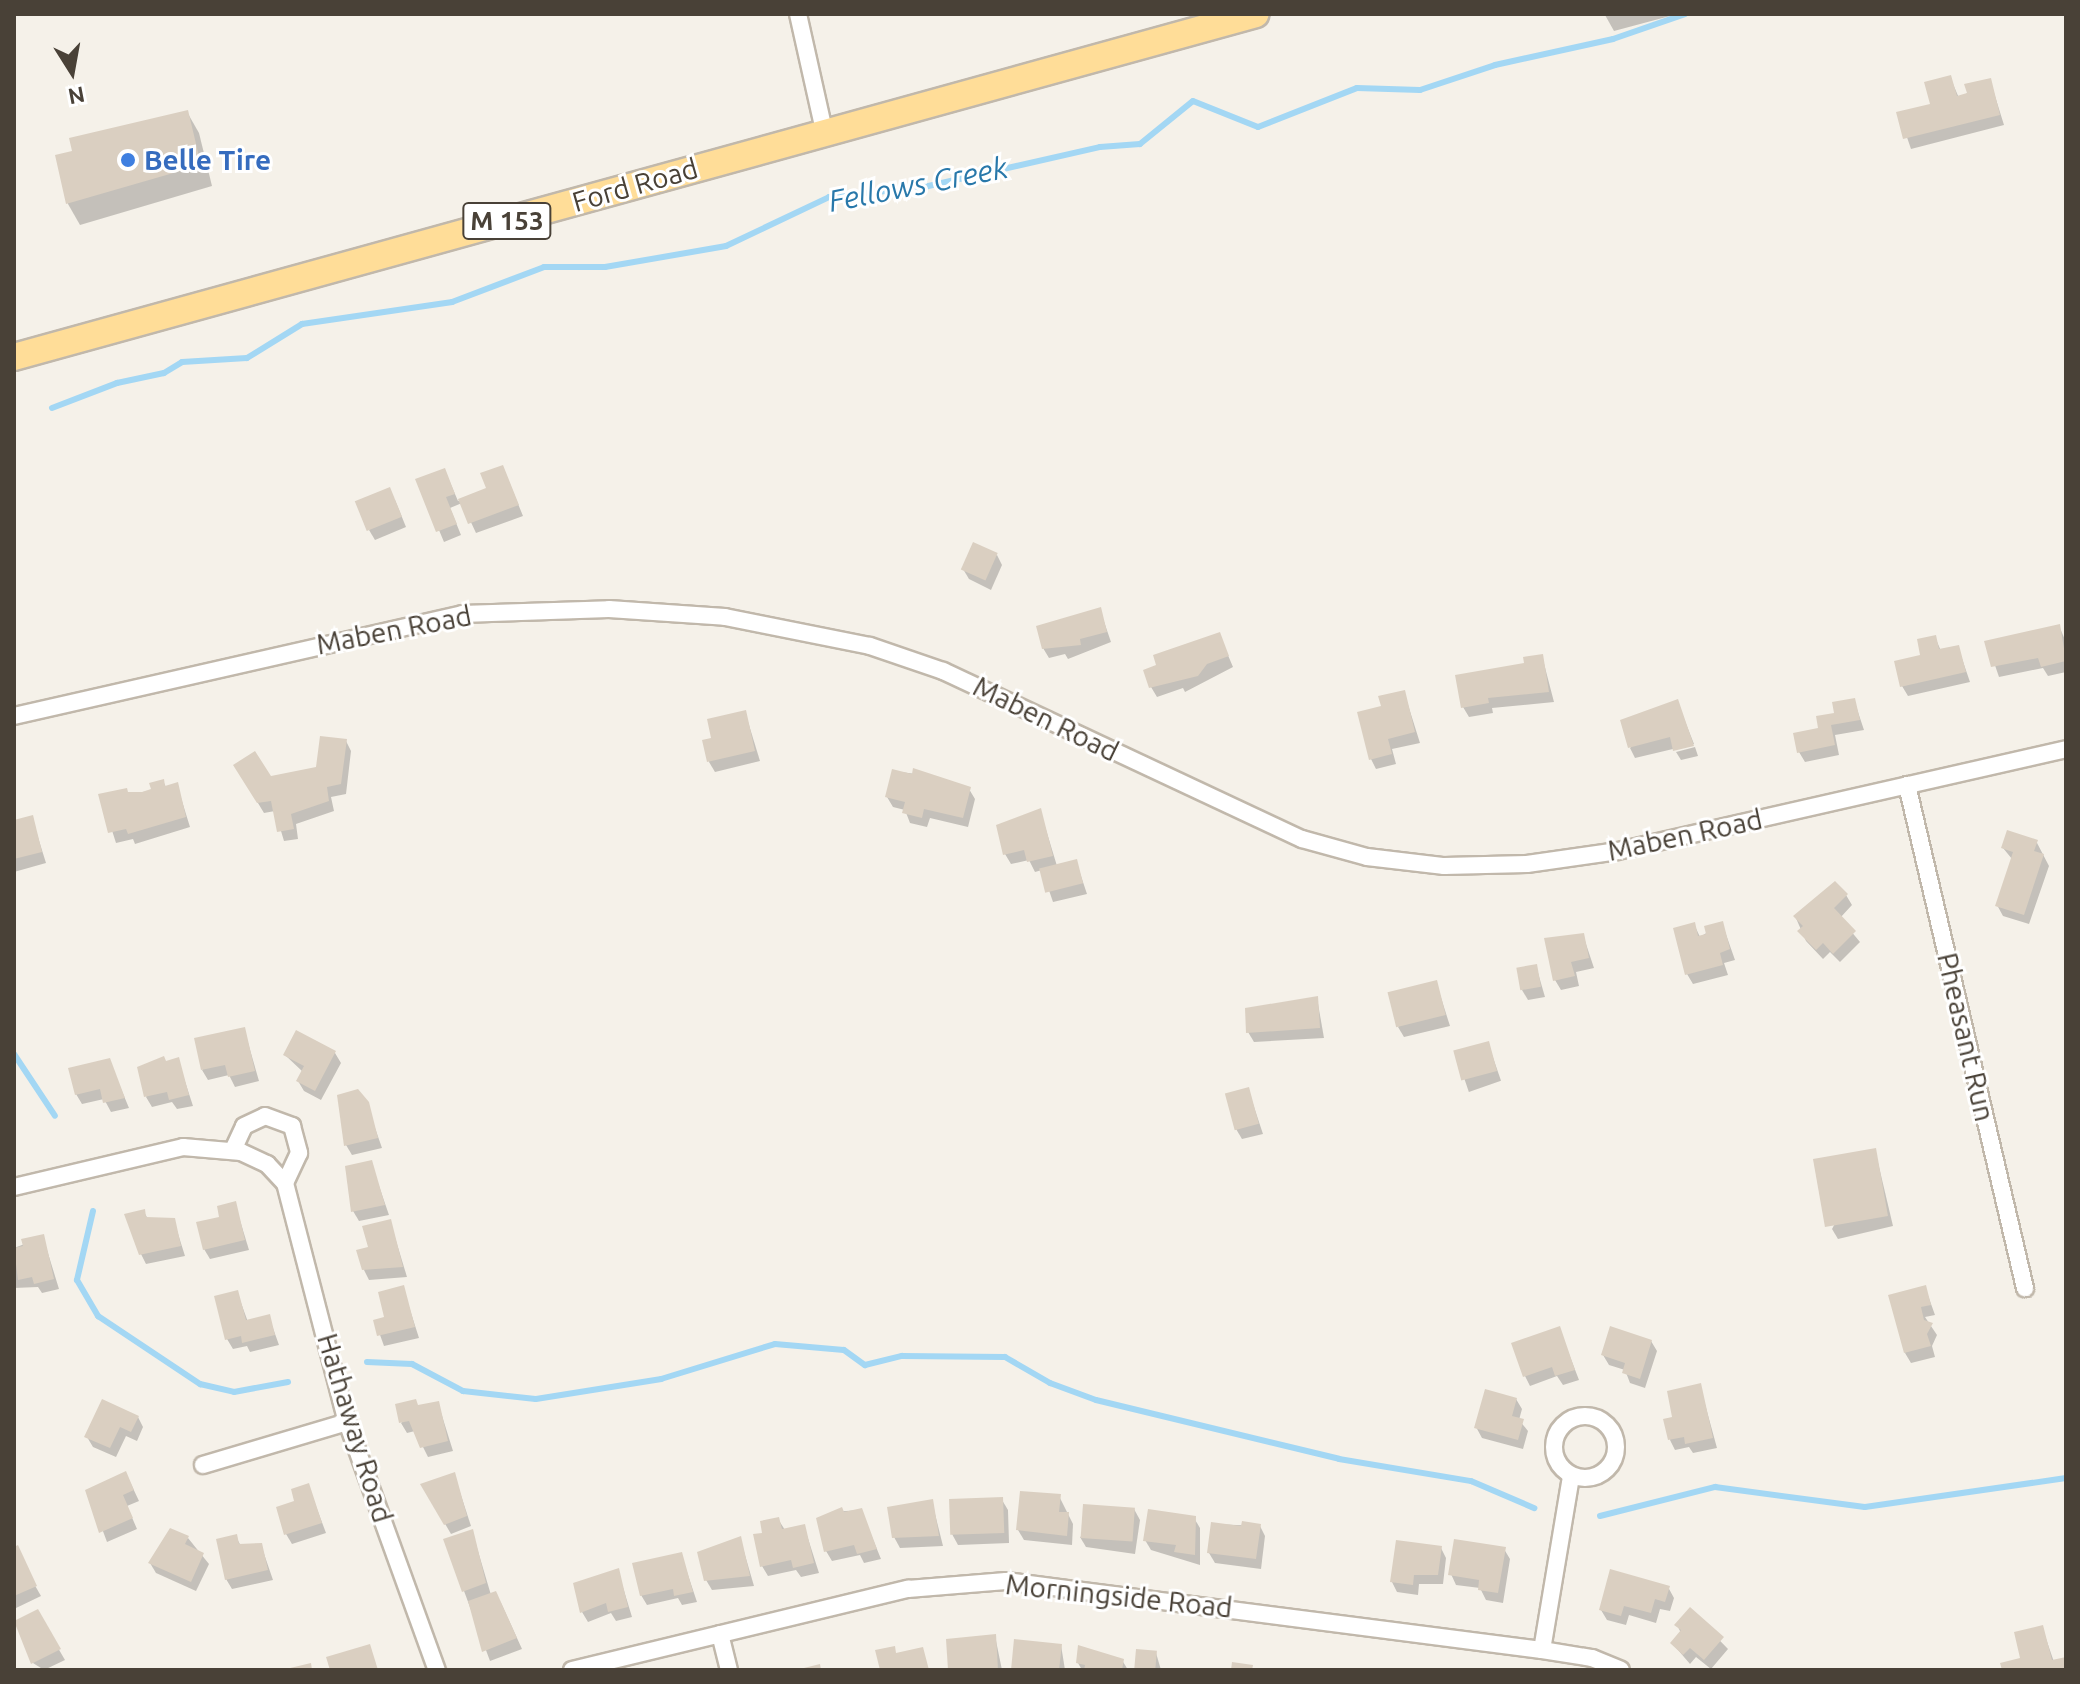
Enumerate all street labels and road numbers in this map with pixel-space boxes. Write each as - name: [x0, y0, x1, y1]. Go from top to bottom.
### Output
- street label: Ford Road: [568, 151, 702, 219]
- road number: M 153: [461, 199, 553, 243]
- street label: Maben Road: [313, 598, 475, 662]
- street label: Maben Road: [968, 669, 1124, 769]
- street label: Maben Road: [1604, 802, 1766, 868]
- street label: Pheasant Run: [1930, 949, 2002, 1125]
- street label: Hathaway Road: [310, 1329, 400, 1527]
- street label: Morningside Road: [1004, 1567, 1234, 1625]

